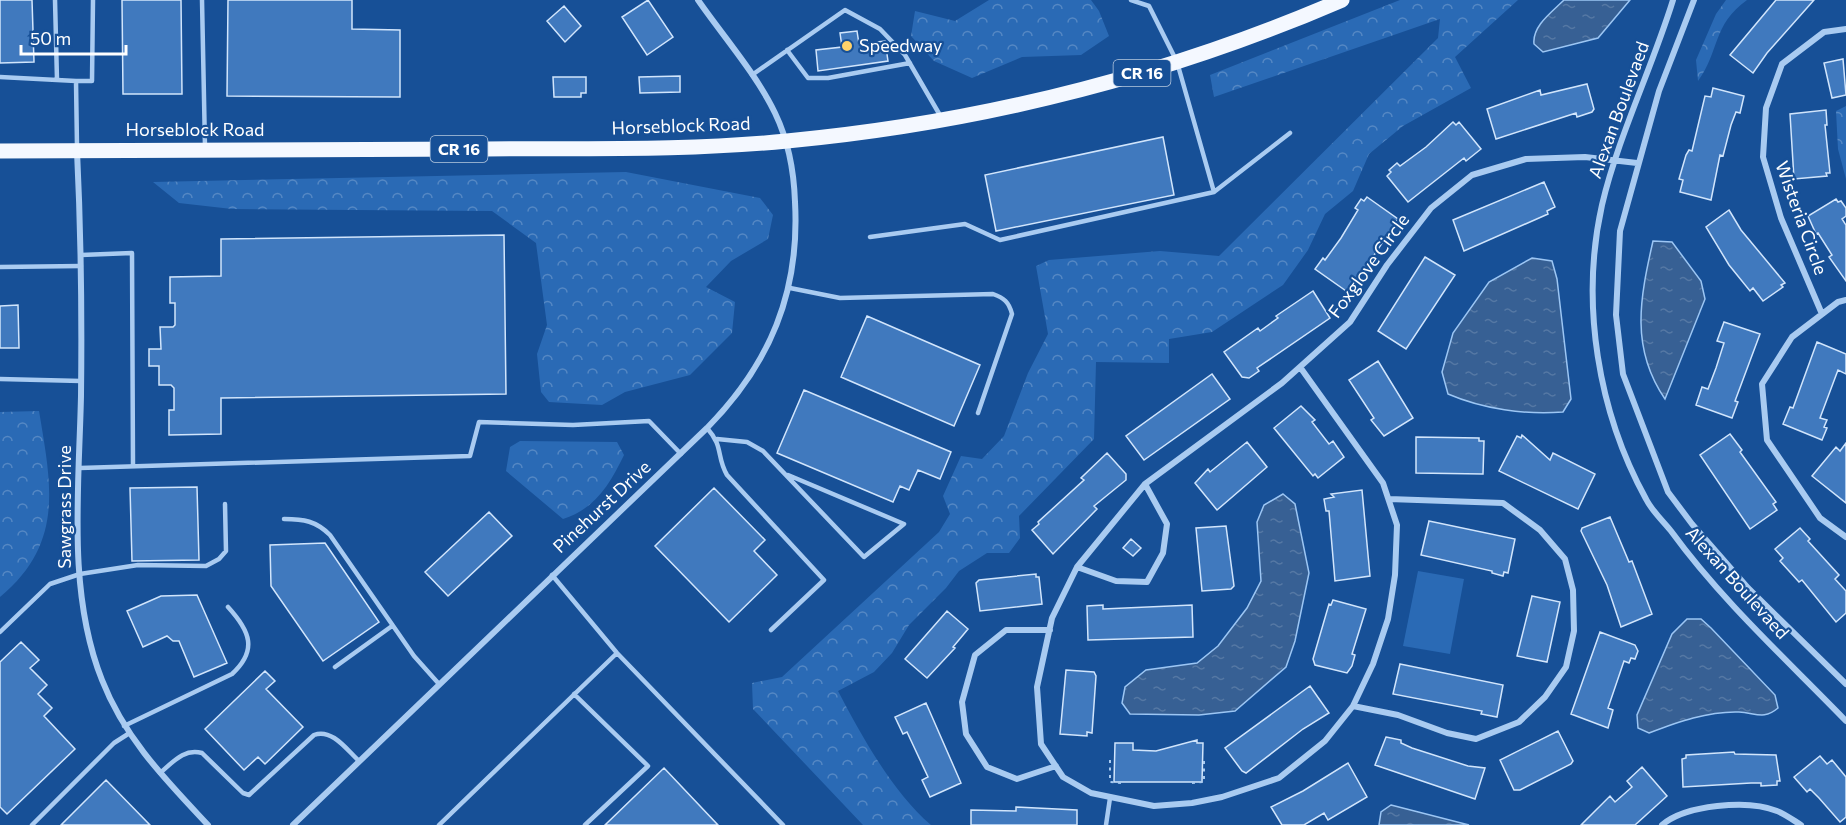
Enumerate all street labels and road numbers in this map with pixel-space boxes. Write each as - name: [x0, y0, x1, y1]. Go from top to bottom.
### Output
- street label: Alexan Boulevaed: [1583, 38, 1653, 181]
- road number: CR 16: [1114, 60, 1170, 86]
- street label: Horseblock Road: [611, 112, 751, 138]
- street label: Horseblock Road: [126, 118, 264, 140]
- road number: CR 16: [430, 136, 488, 162]
- street label: Wisteria Circle: [1771, 158, 1833, 278]
- street label: Foxglove Circle: [1323, 209, 1413, 322]
- street label: Sawgrass Drive: [53, 445, 75, 569]
- street label: Pinehurst Drive: [548, 455, 655, 557]
- street label: Alexan Boulevaed: [1681, 522, 1794, 643]

